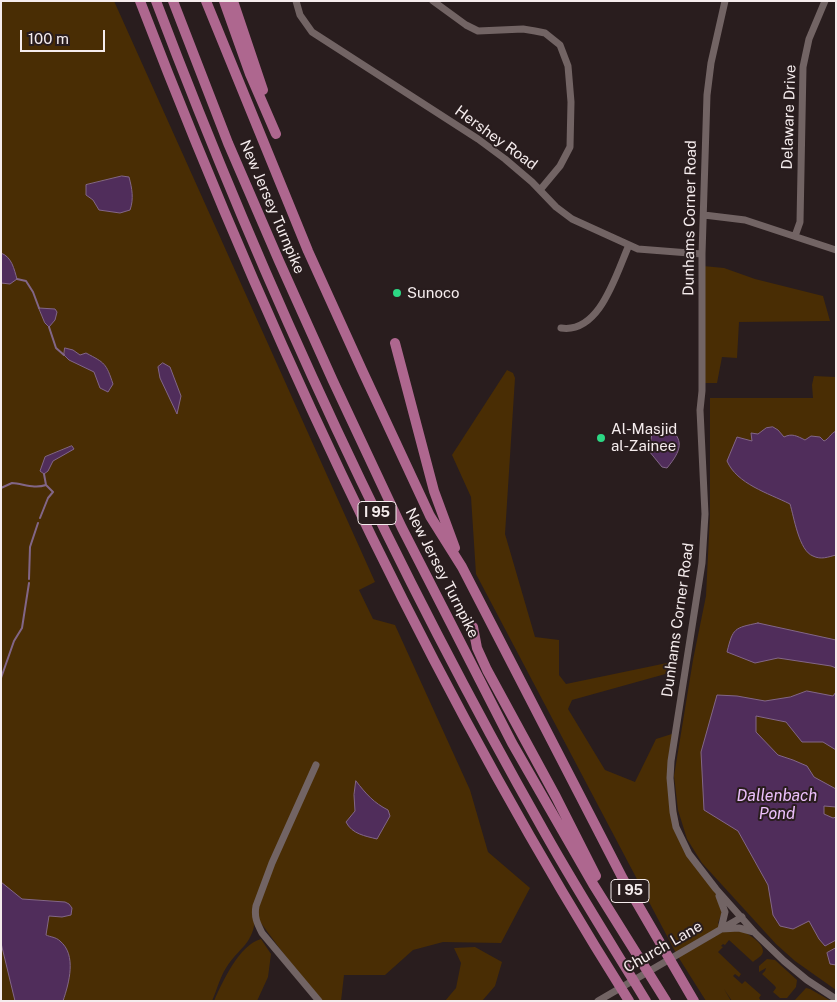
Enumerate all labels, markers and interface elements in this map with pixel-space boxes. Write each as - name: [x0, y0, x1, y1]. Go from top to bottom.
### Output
- scale bar: [22, 20, 108, 52]
- text: 100 m: [28, 30, 69, 47]
- street label: Delaware Drive: [778, 64, 800, 170]
- street label: Hershey Road: [451, 102, 541, 174]
- street label: New Jersey Turnpike: [236, 137, 308, 277]
- street label: Dunhams Corner Road: [680, 140, 700, 296]
- place label: Sunoco: [407, 284, 460, 302]
- marker: Sunoco: [391, 287, 403, 299]
- place label: Al-Masjid al-Zainee: [611, 420, 677, 455]
- marker: Al-Masjid al-Zainee: [595, 432, 607, 444]
- road number: I 95: [358, 502, 396, 524]
- street label: New Jersey Turnpike: [401, 505, 483, 641]
- street label: Dunhams Corner Road: [658, 542, 698, 698]
- water label: Dallenbach Pond: [737, 786, 817, 824]
- road number: I 95: [611, 879, 649, 902]
- street label: Church Lane: [621, 917, 705, 977]

